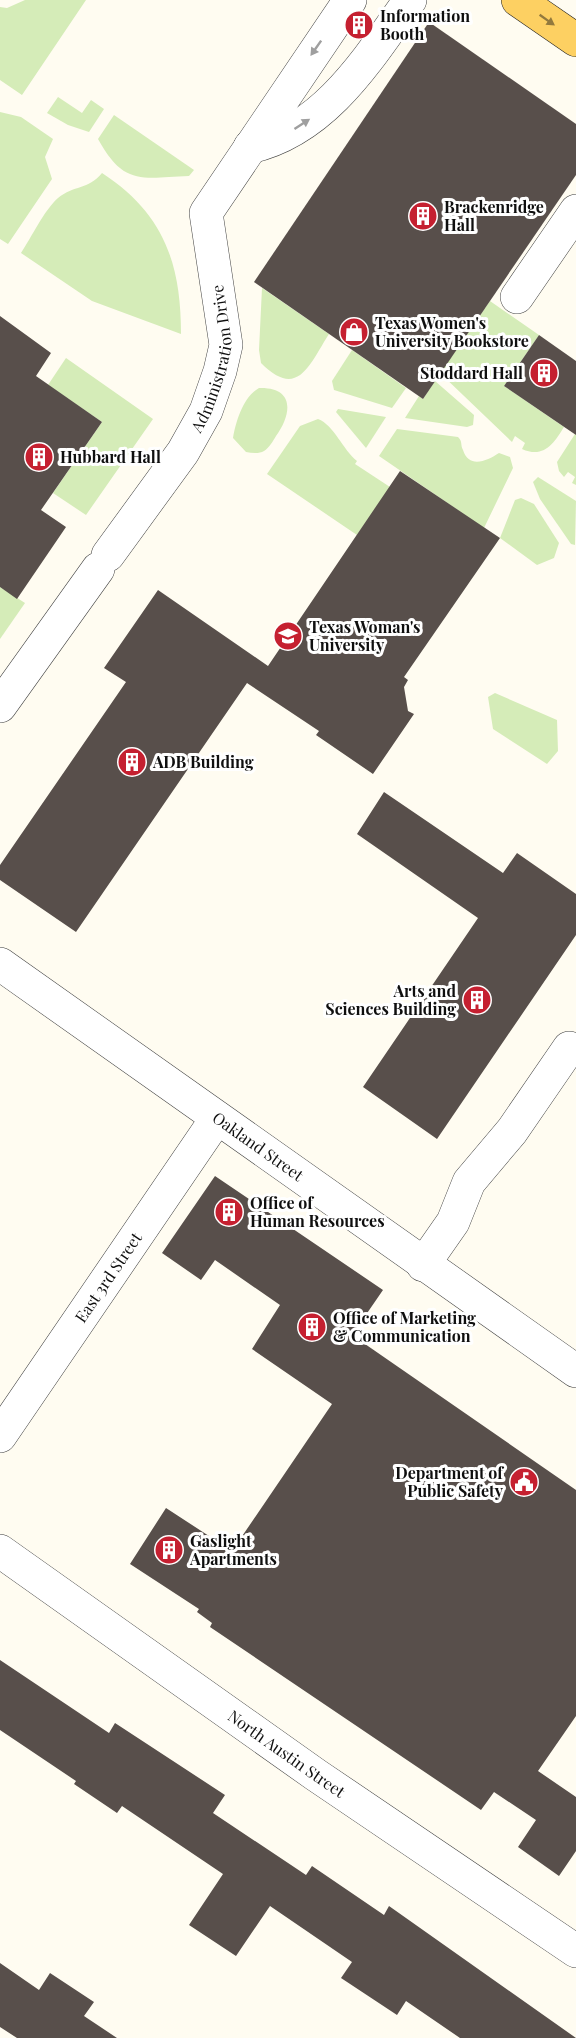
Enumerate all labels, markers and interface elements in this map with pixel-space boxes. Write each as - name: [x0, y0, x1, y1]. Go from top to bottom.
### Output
- place label: Information Booth: [380, 5, 470, 44]
- building icon: Information Booth: [343, 9, 375, 41]
- one-way arrow: [538, 14, 554, 26]
- one-way arrow: [310, 39, 322, 55]
- one-way arrow: [294, 119, 310, 130]
- place label: Brackenridge Hall: [444, 196, 544, 235]
- building icon: Brackenridge Hall: [407, 200, 439, 232]
- street label: Administration Drive: [185, 283, 236, 436]
- place label: Texas Women's University Bookstore: [375, 312, 529, 351]
- shop icon: Texas Women's University Bookstore: [338, 316, 370, 348]
- building icon: Stoddard Hall: [528, 357, 560, 389]
- place label: Stoddard Hall: [420, 362, 523, 383]
- building icon: Hubbard Hall: [23, 441, 55, 473]
- place label: Hubbard Hall: [60, 446, 161, 467]
- place label: Texas Woman's University: [309, 616, 420, 655]
- school or university icon: Texas Woman's University: [272, 620, 304, 652]
- building icon: ADB Building: [116, 746, 148, 778]
- place label: ADB Building: [152, 751, 254, 772]
- place label: Arts and Sciences Building: [325, 980, 456, 1019]
- building icon: Arts and Sciences Building: [461, 984, 493, 1016]
- street label: Oakland Street: [209, 1107, 308, 1185]
- place label: Office of Human Resources: [250, 1192, 385, 1231]
- building icon: Office of Human Resources: [213, 1196, 245, 1228]
- street label: East 3rd Street: [70, 1228, 146, 1326]
- place label: Office of Marketing & Communication: [333, 1307, 476, 1346]
- building icon: Office of Marketing & Communication: [296, 1311, 328, 1343]
- place label: Department of Public Safety: [395, 1462, 504, 1501]
- public building icon: Department of Public Safety: [508, 1466, 540, 1498]
- place label: Gaslight Apartments: [189, 1530, 277, 1569]
- building icon: Gaslight Apartments: [153, 1534, 185, 1566]
- street label: North Austin Street: [224, 1705, 350, 1802]

